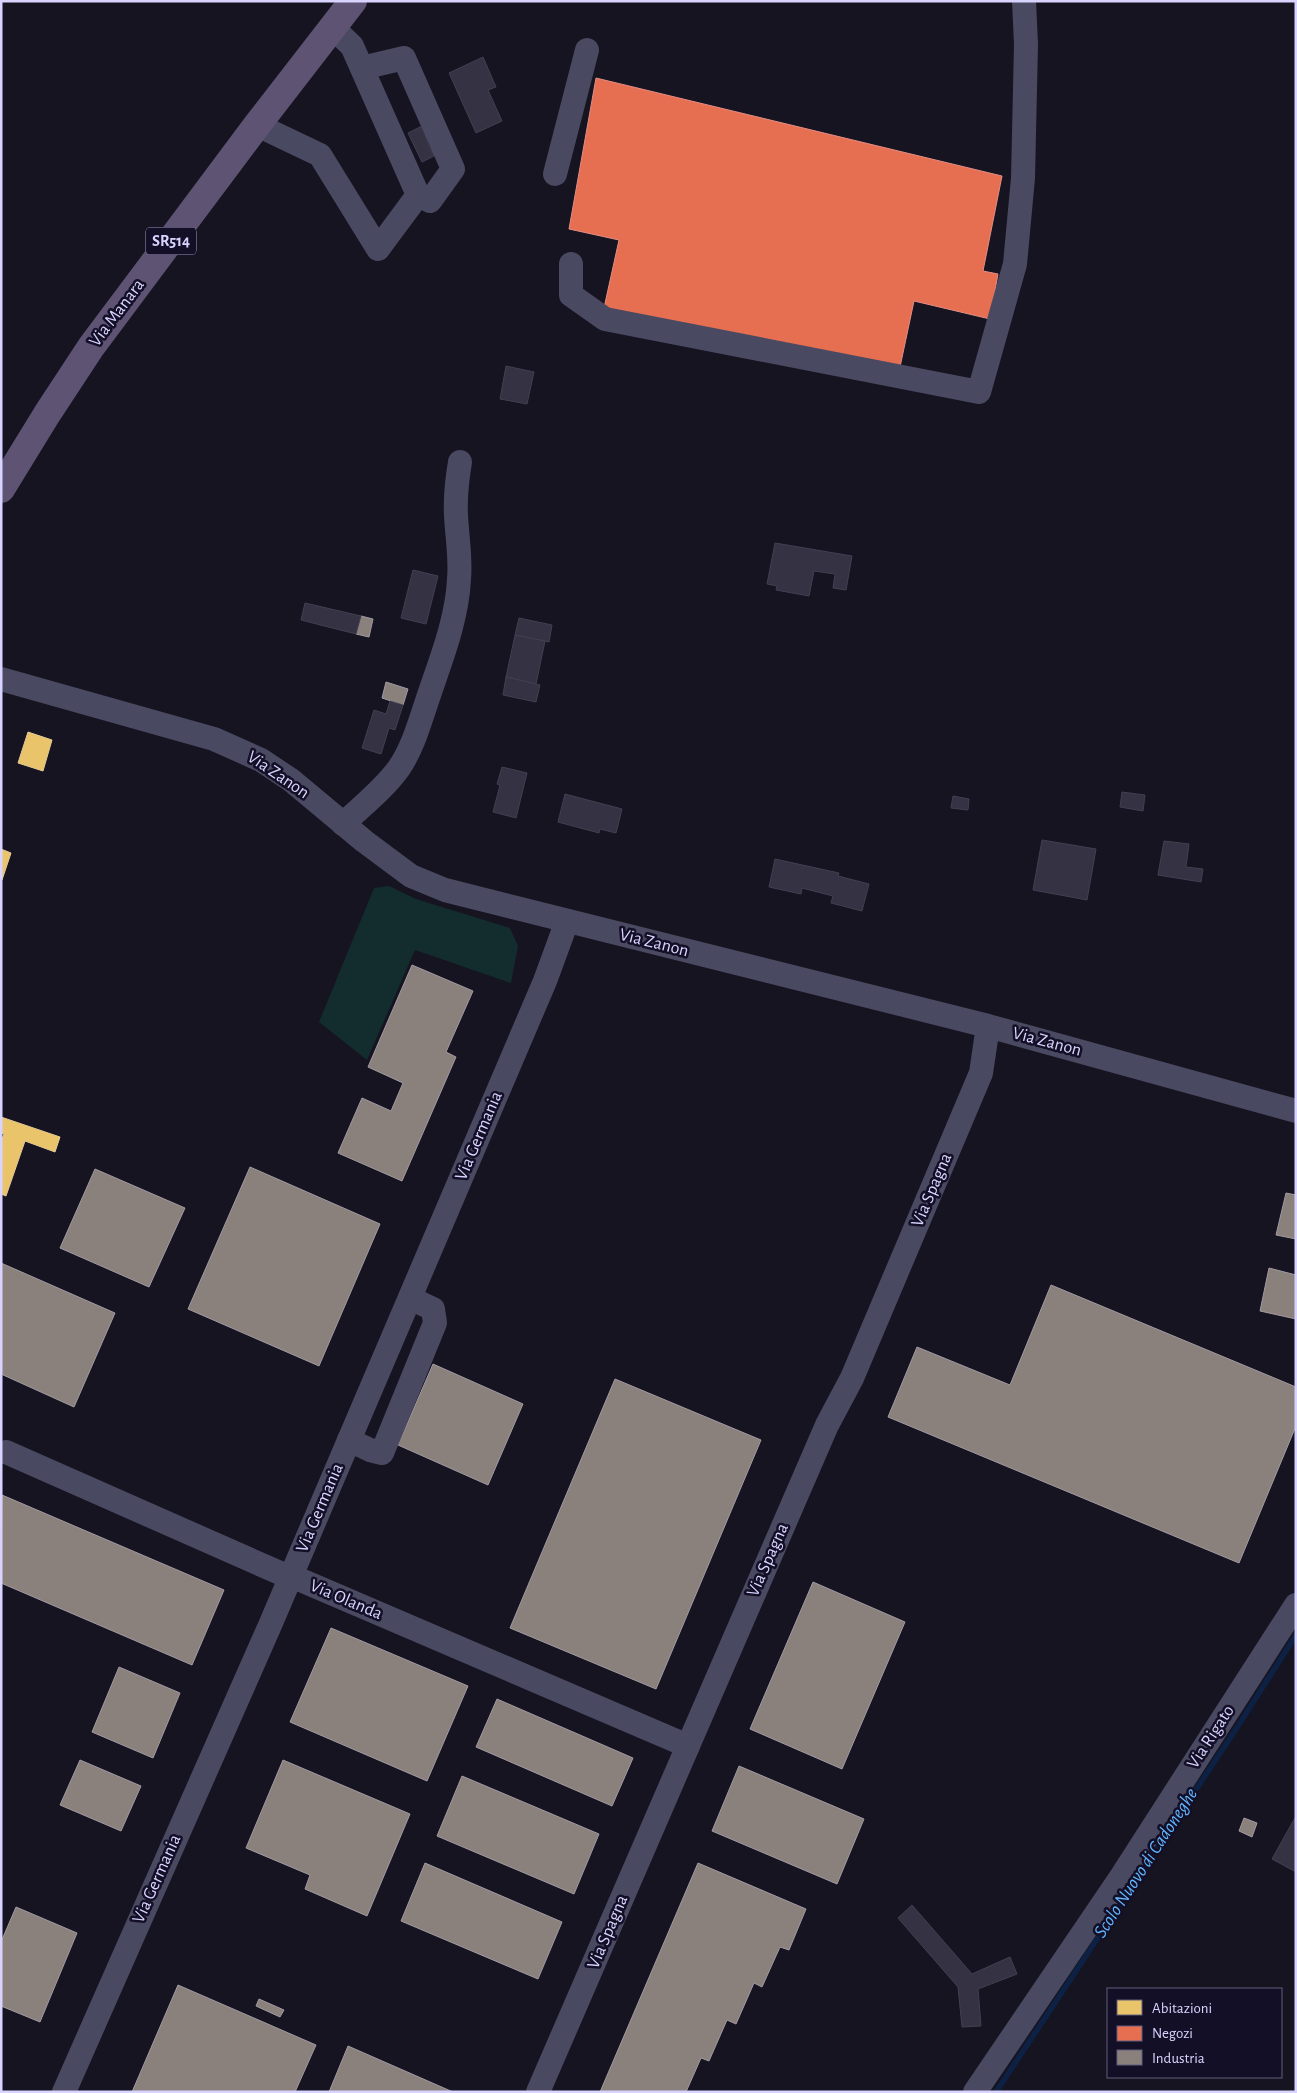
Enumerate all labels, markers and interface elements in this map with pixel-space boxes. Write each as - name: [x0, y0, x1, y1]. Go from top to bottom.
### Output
- road number: SR514: [146, 228, 196, 255]
- street label: Via Manara: [86, 276, 148, 350]
- street label: Via Zanon: [244, 748, 312, 802]
- street label: Via Zanon: [618, 926, 690, 960]
- street label: Via Zanon: [1011, 1024, 1083, 1060]
- street label: Via Germania: [452, 1089, 506, 1183]
- street label: Via Spagna: [908, 1151, 956, 1229]
- street label: Via Germania: [293, 1461, 347, 1555]
- street label: Via Spagna: [744, 1521, 792, 1599]
- street label: Via Olanda: [307, 1577, 385, 1623]
- street label: Via Rigato: [1184, 1702, 1238, 1772]
- water label: Scolo Nuovo di Cadoneghe: [1091, 1785, 1201, 1941]
- street label: Via Germania: [129, 1832, 185, 1926]
- street label: Via Spagna: [584, 1893, 632, 1971]
- legend: [1107, 1988, 1282, 2078]
- text: Abitazioni: [1152, 2001, 1212, 2016]
- text: Negozi: [1152, 2026, 1193, 2041]
- text: Industria: [1152, 2051, 1205, 2066]

